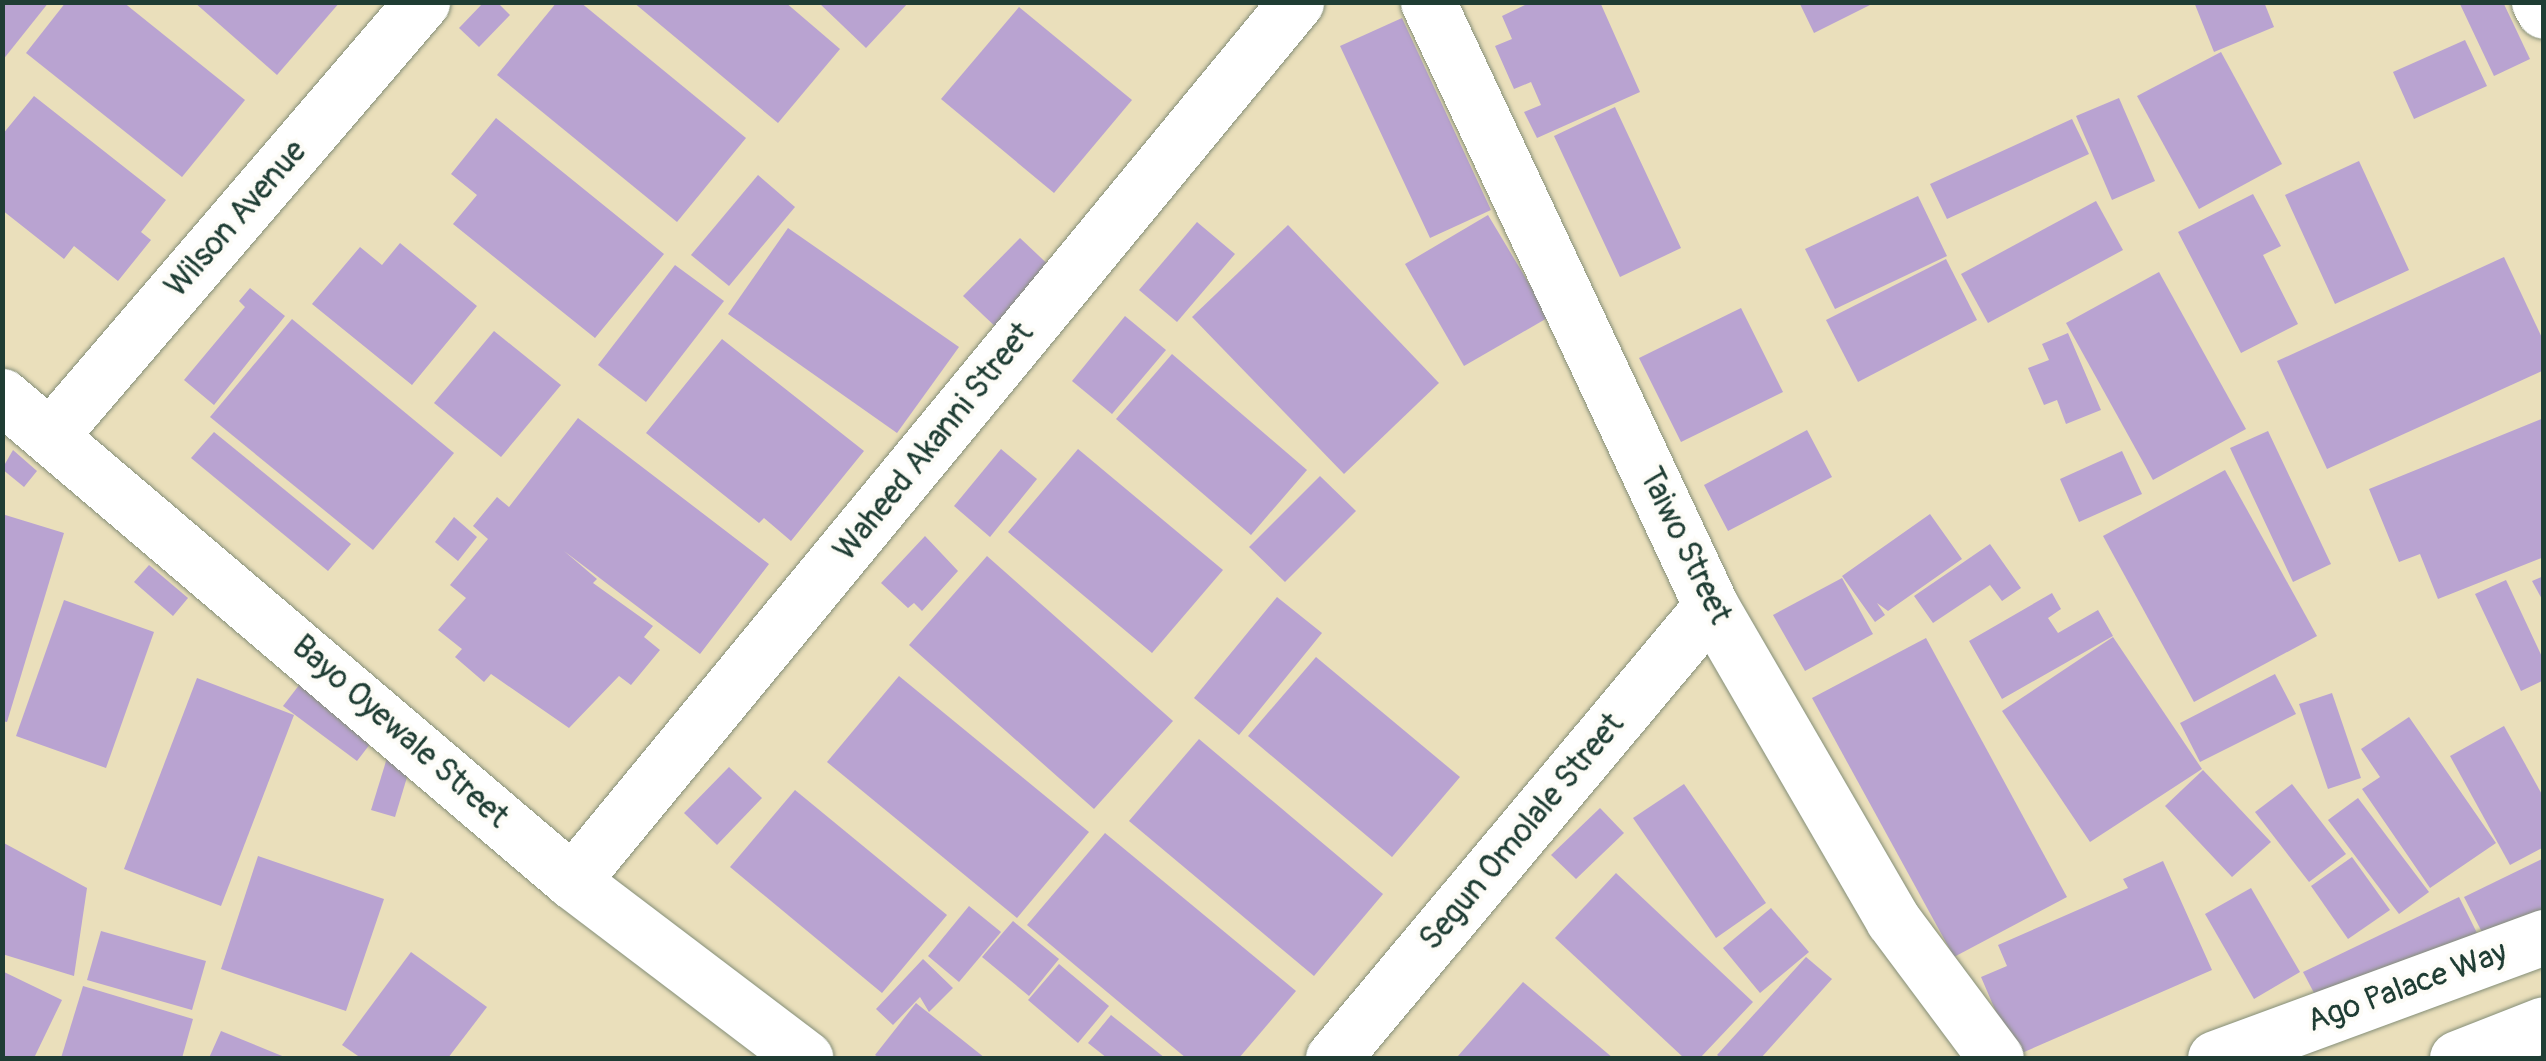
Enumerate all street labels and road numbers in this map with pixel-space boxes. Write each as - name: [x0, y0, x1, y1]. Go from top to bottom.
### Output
- street label: Wilson Avenue: [157, 133, 315, 305]
- street label: Waheed Akanni Street: [826, 315, 1042, 569]
- street label: Taiwo Street: [1631, 462, 1739, 630]
- street label: Bayo Oyewale Street: [284, 628, 516, 836]
- street label: Segun Omolale Street: [1412, 706, 1632, 958]
- street label: Ago Palace Way: [2302, 933, 2512, 1041]

